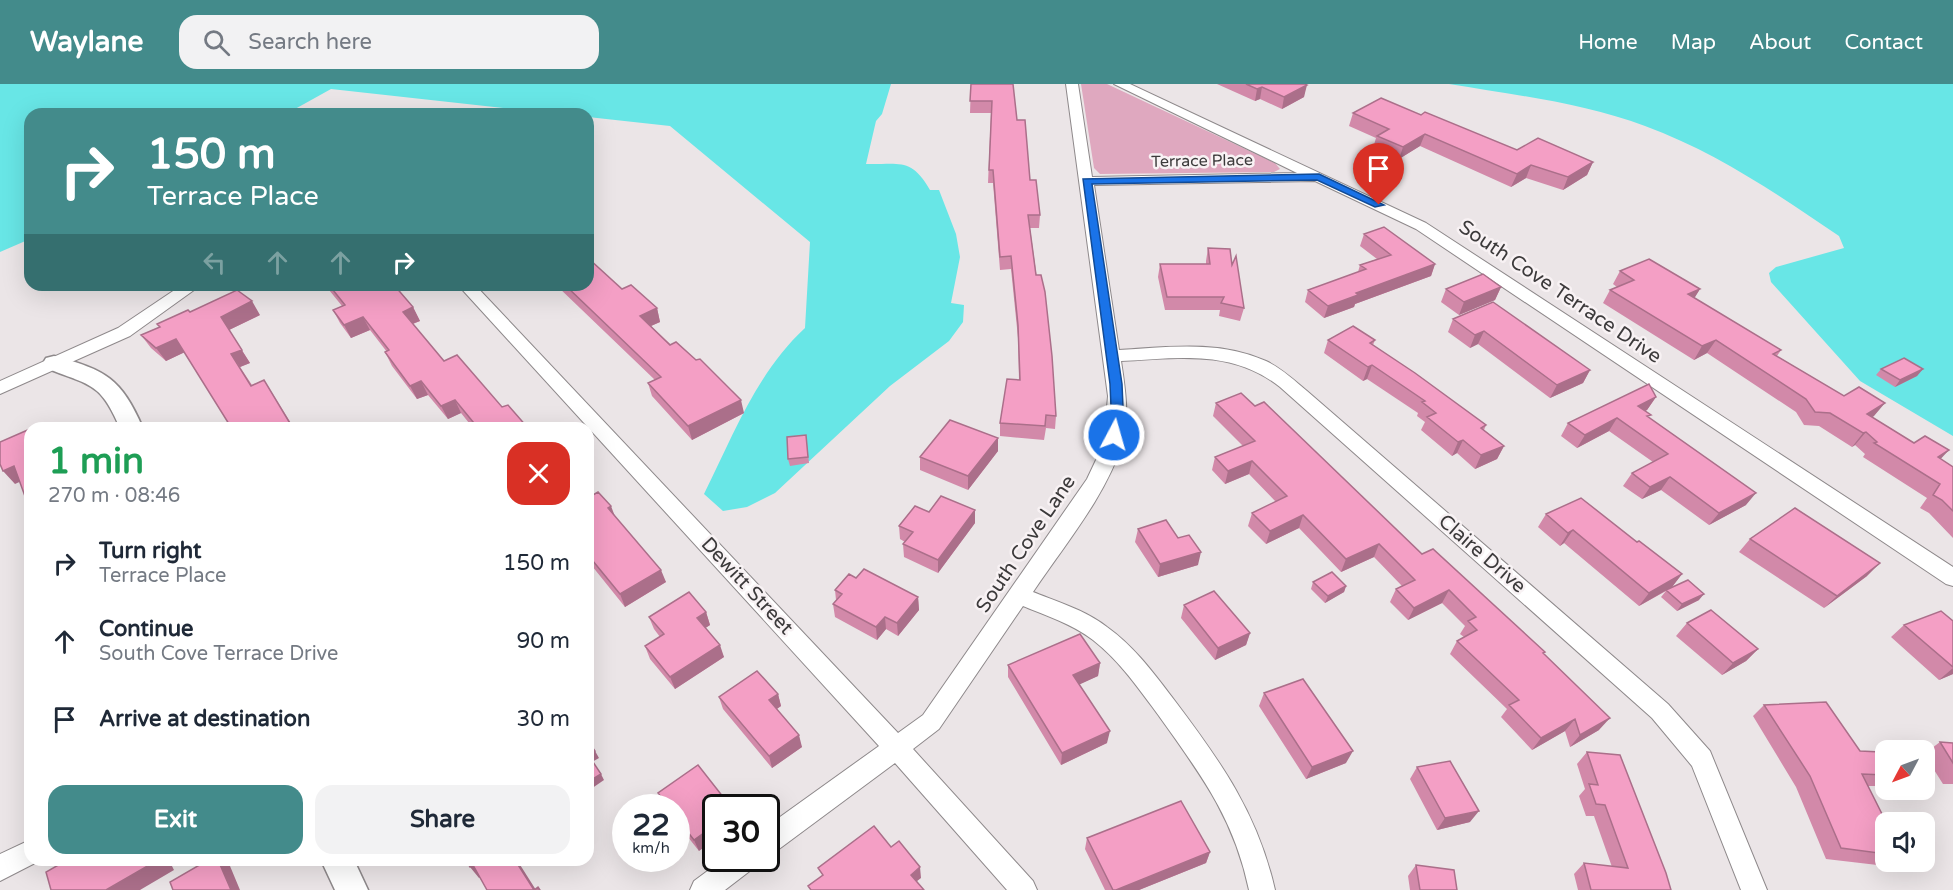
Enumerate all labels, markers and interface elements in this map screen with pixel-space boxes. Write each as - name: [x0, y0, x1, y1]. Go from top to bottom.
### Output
- search box: [179, 15, 599, 69]
- text: Waylane: [30, 25, 143, 59]
- icon: search: [200, 26, 233, 59]
- text: Search here: [248, 29, 372, 55]
- text: Home: [1578, 30, 1638, 55]
- text: Map: [1671, 30, 1716, 55]
- text: About: [1749, 30, 1811, 55]
- text: Contact: [1844, 30, 1923, 55]
- text: 150 m: [147, 129, 276, 180]
- icon: right: [48, 132, 126, 210]
- pin: [1353, 143, 1404, 205]
- street label: Terrace Place: [1151, 150, 1253, 172]
- icon: arrive: [1362, 152, 1395, 185]
- text: Terrace Place: [147, 180, 319, 213]
- street label: South Cove Terrace Drive: [1454, 215, 1666, 369]
- icon: left: [198, 246, 231, 279]
- icon: ahead: [261, 246, 294, 279]
- icon: ahead: [324, 246, 357, 279]
- icon: right: [387, 246, 420, 279]
- position arrow: [1082, 403, 1146, 467]
- text: 1 min: [48, 440, 144, 483]
- button: close: [507, 442, 570, 505]
- street label: South Cove Lane: [971, 471, 1081, 617]
- text: 270 m · 08:46: [48, 484, 180, 508]
- street label: Claire Drive: [1433, 509, 1531, 599]
- street label: Dewitt Street: [696, 532, 798, 640]
- text: Turn right: [99, 538, 201, 564]
- icon: right: [48, 547, 81, 580]
- text: 150 m: [503, 550, 570, 576]
- text: Terrace Place: [99, 564, 226, 588]
- text: Continue: [99, 616, 194, 642]
- icon: ahead: [48, 625, 81, 658]
- text: 90 m: [516, 628, 570, 654]
- text: South Cove Terrace Drive: [99, 642, 338, 666]
- icon: arrive: [48, 703, 81, 736]
- text: Arrive at destination: [99, 706, 310, 732]
- text: 30 m: [516, 706, 570, 732]
- north arrow: [1875, 740, 1935, 800]
- map controls: [1875, 740, 1935, 872]
- button: Exit: [48, 785, 303, 854]
- button: Share: [315, 785, 570, 854]
- speed limit sign: 30: [702, 794, 780, 872]
- text: 22: [632, 807, 670, 844]
- button: sound: [1875, 812, 1935, 872]
- text: km/h: [632, 839, 670, 857]

